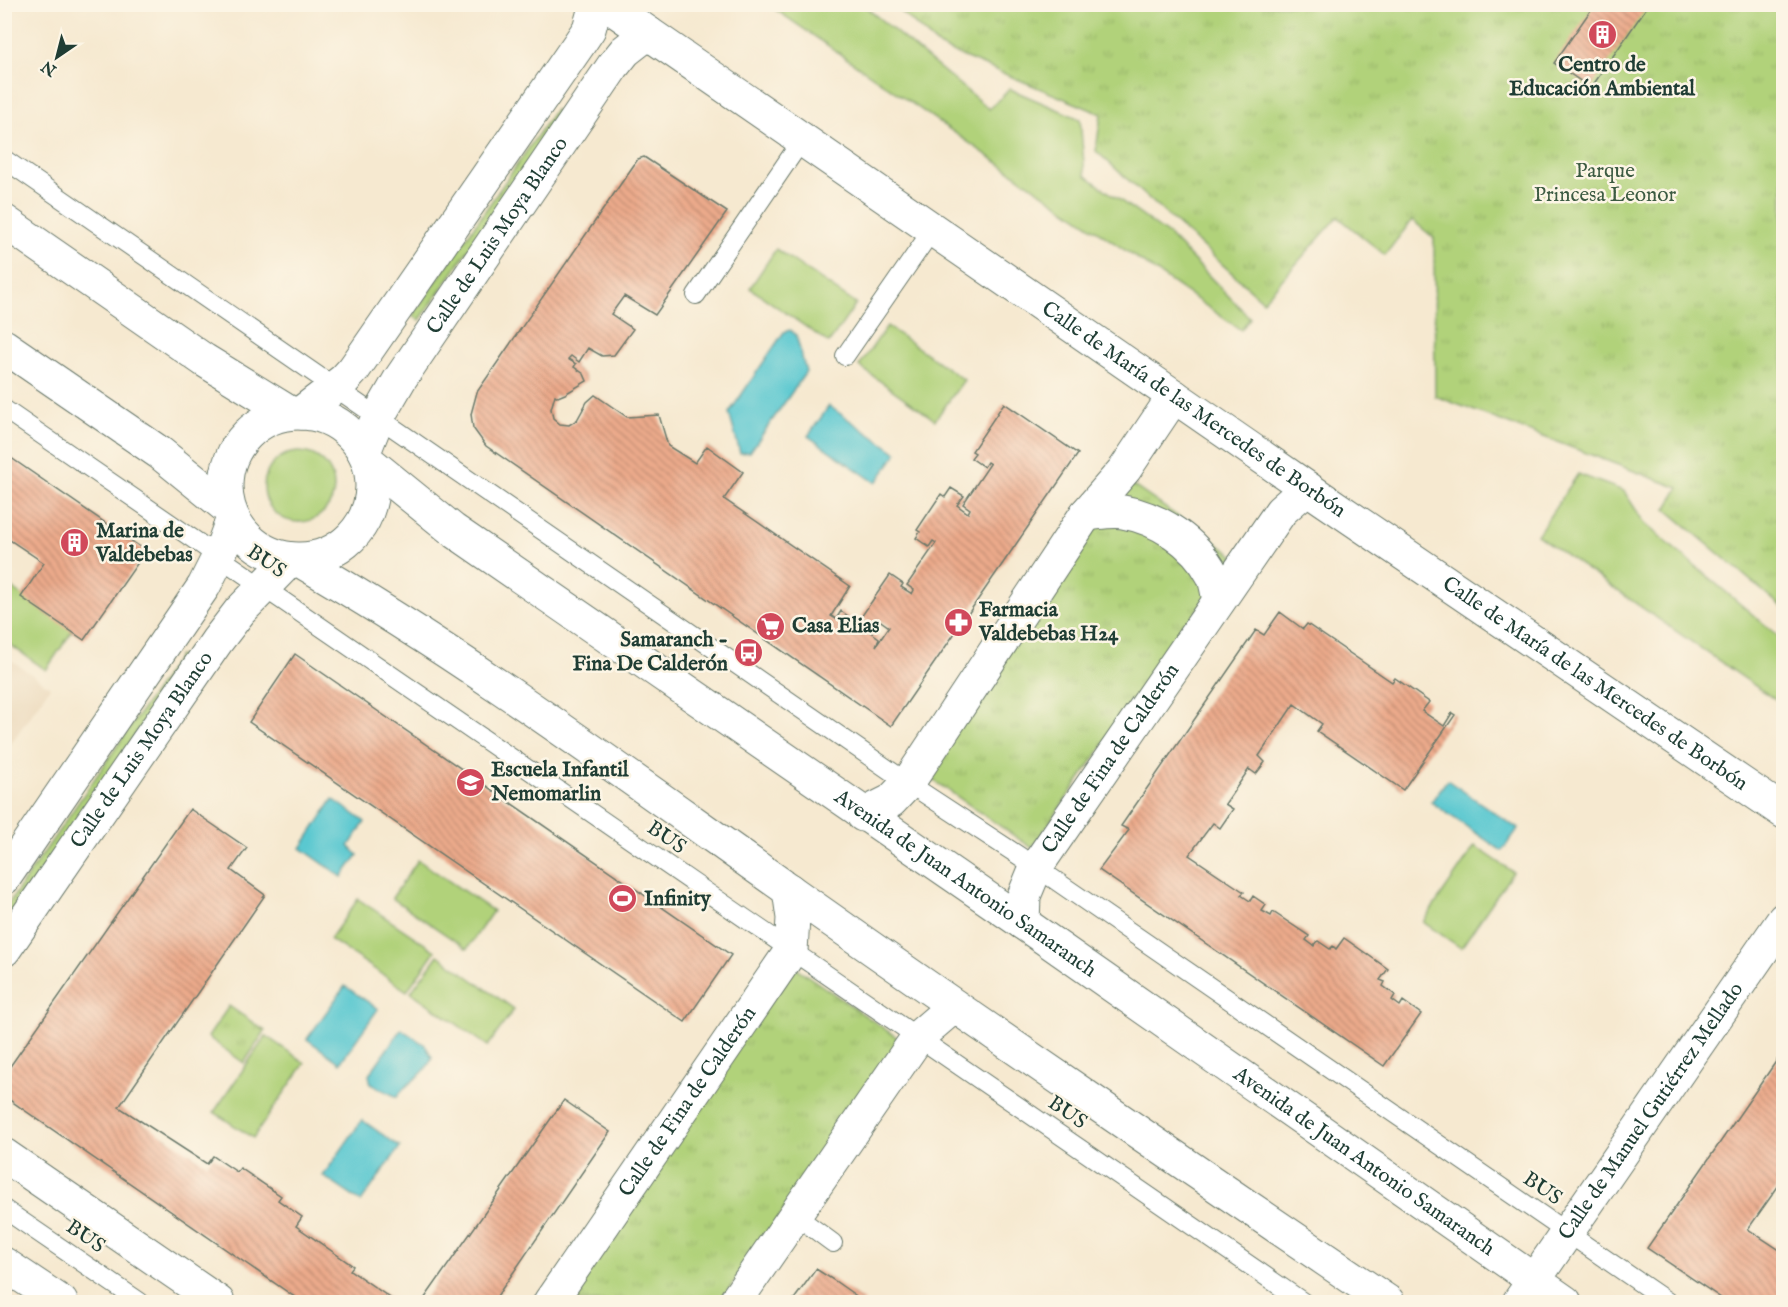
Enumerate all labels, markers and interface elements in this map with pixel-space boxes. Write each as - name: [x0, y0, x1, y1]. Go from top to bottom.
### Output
- building icon: Centro de Educación Ambiental: [1586, 18, 1618, 50]
- north arrow: [27, 27, 87, 87]
- place label: Centro de Educación Ambiental: [1509, 52, 1696, 103]
- text: N: [38, 55, 62, 80]
- street label: Calle de Luis Moya Blanco: [421, 132, 574, 340]
- park label: Parque Princesa Leonor: [1534, 158, 1677, 209]
- street label: Calle de María de las Mercedes de Borbón: [1036, 295, 1351, 524]
- place label: Marina de Valdebebas: [95, 518, 193, 569]
- building icon: Marina de Valdebebas: [59, 527, 91, 559]
- street label: BUS: [241, 539, 291, 585]
- street label: Calle de María de las Mercedes de Borbón: [1437, 570, 1753, 797]
- place label: Farmacia Valdebebas H24: [978, 597, 1119, 648]
- pharmacy icon: Farmacia Valdebebas H24: [942, 606, 974, 638]
- supermarket icon: Casa Elias: [755, 610, 787, 642]
- place label: Casa Elias: [792, 613, 880, 640]
- place label: Samaranch - Fina De Calderón: [572, 627, 728, 678]
- bus stop icon: Samaranch - Fina De Calderón: [733, 636, 765, 668]
- street label: Calle de Luis Moya Blanco: [65, 646, 219, 854]
- street label: Calle de Fina de Calderón: [1036, 658, 1186, 859]
- place label: Escuela Infantil Nemomarlin: [490, 757, 630, 808]
- school or university icon: Escuela Infantil Nemomarlin: [454, 766, 486, 798]
- street label: Avenida de Juan Antonio Samaranch: [828, 783, 1102, 984]
- street label: BUS: [641, 815, 691, 861]
- sports icon: Infinity: [607, 883, 639, 915]
- place label: Infinity: [644, 886, 711, 913]
- street label: Calle de Manuel Gutiérrez Mellado: [1552, 977, 1750, 1245]
- street label: Calle de Fina de Calderón: [613, 1001, 762, 1202]
- street label: Avenida de Juan Antonio Samaranch: [1227, 1060, 1500, 1262]
- street label: BUS: [1042, 1090, 1092, 1136]
- street label: BUS: [1517, 1166, 1567, 1212]
- street label: BUS: [60, 1214, 110, 1260]

